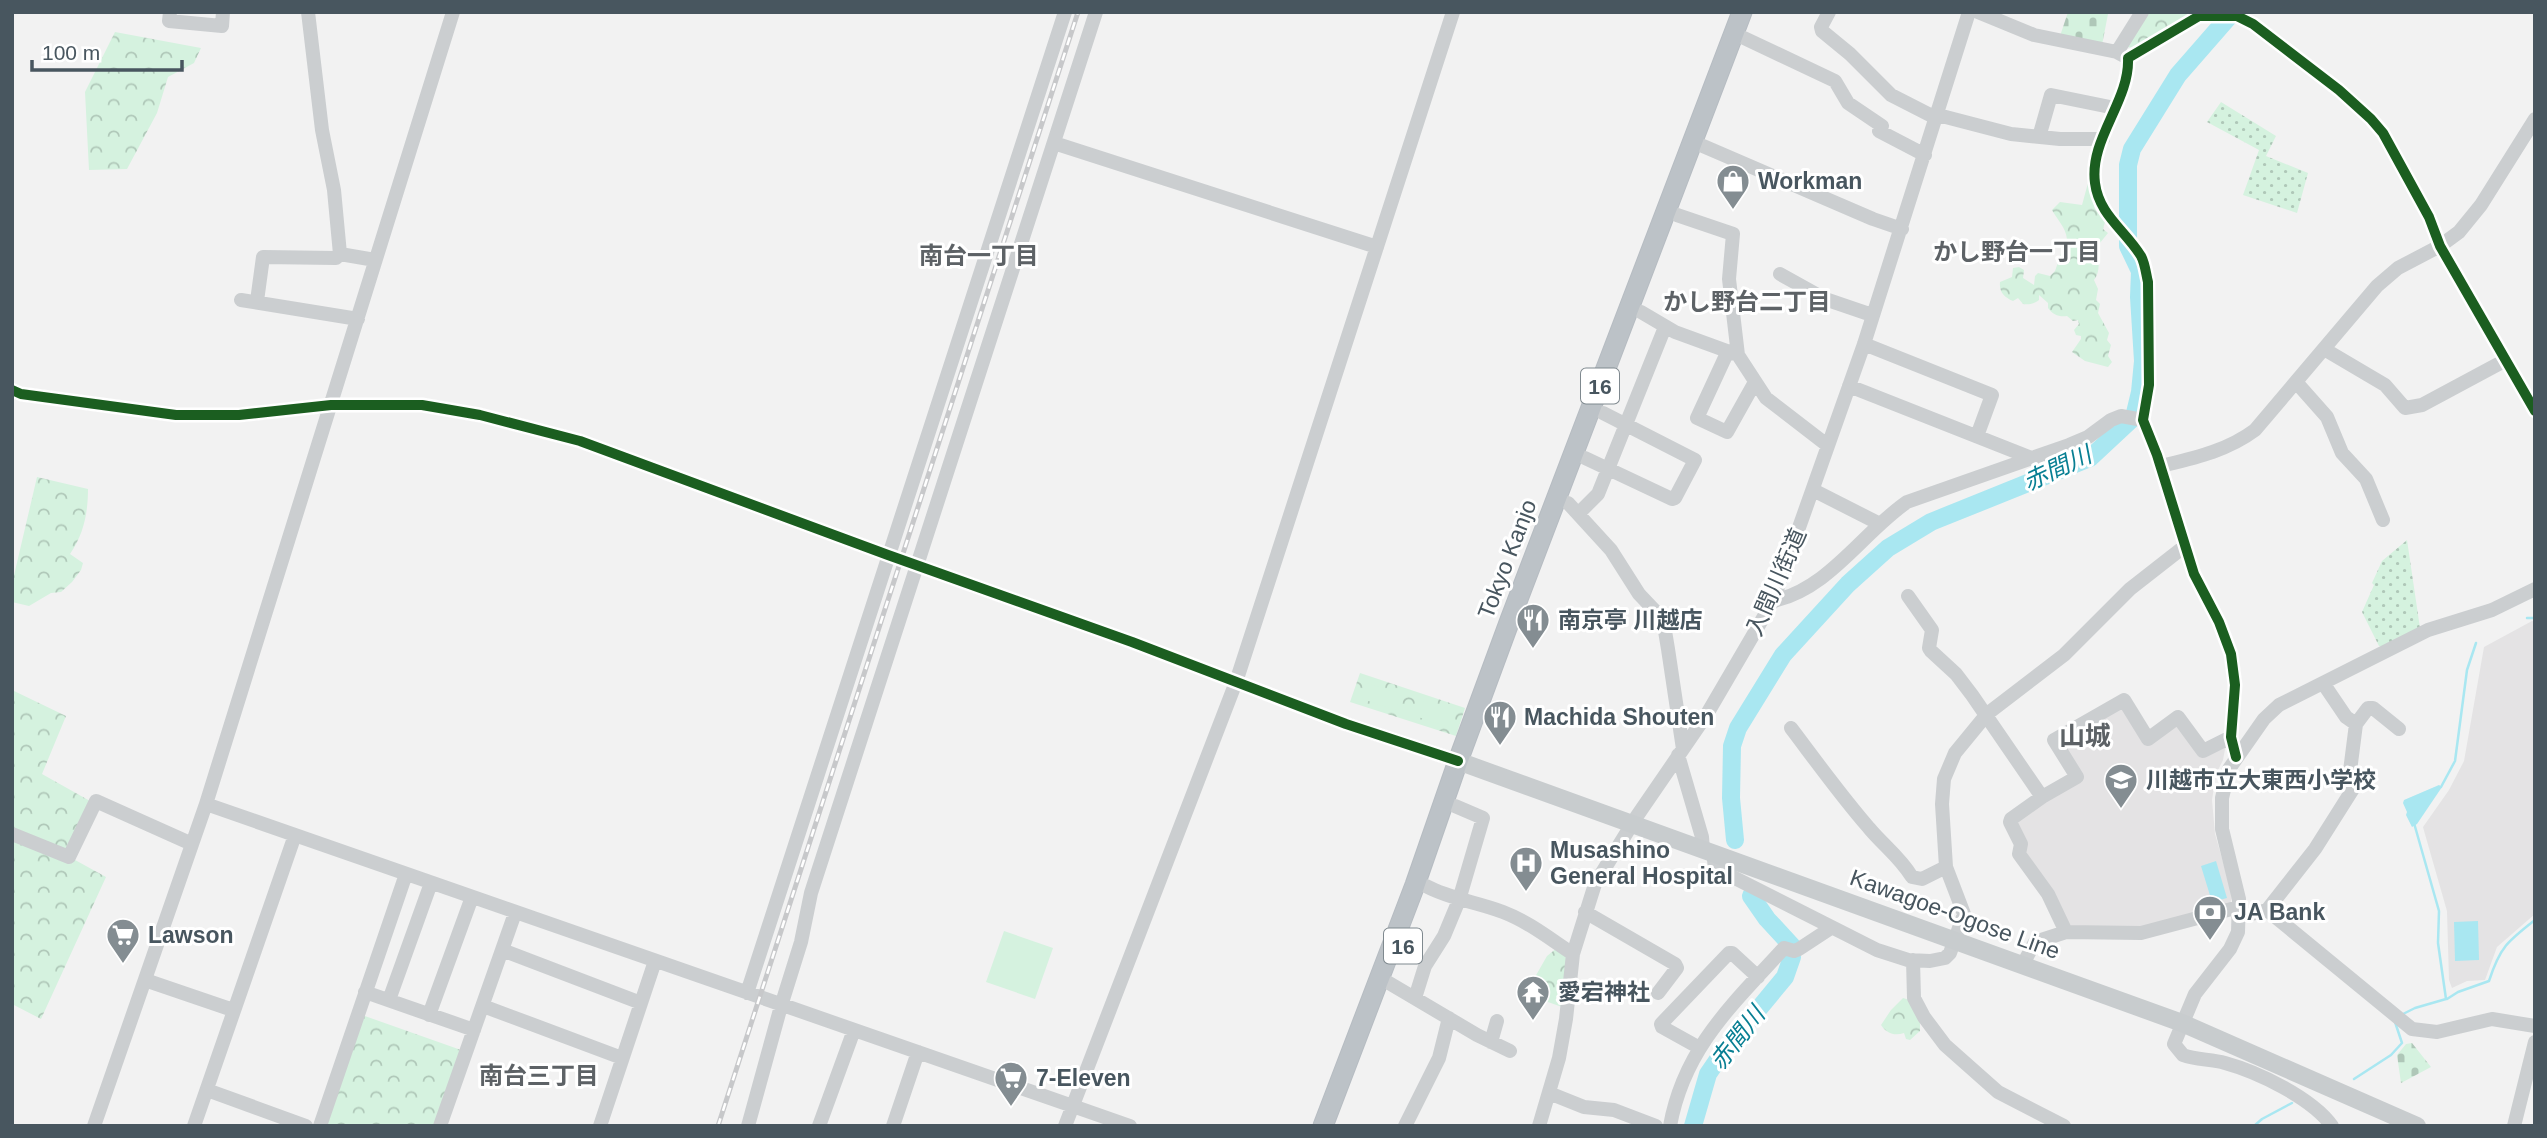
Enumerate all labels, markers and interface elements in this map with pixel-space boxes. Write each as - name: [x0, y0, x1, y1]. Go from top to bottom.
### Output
- scale bar: [32, 28, 182, 72]
- text: 100 m: [42, 41, 100, 64]
- shop icon: Workman: [1714, 162, 1752, 211]
- place label: Workman: [1758, 168, 1862, 194]
- district label: かし野台一丁目: [1933, 238, 2101, 265]
- district label: 南台一丁目: [919, 242, 1039, 269]
- district label: かし野台二丁目: [1663, 288, 1831, 315]
- road number: 16: [1581, 368, 1619, 404]
- water label: 赤間川: [2019, 439, 2098, 495]
- street label: Tokyo Kanjo: [1472, 496, 1542, 622]
- street label: 入間川街道: [1741, 524, 1811, 640]
- restaurant icon: 南京亭 川越店: [1514, 601, 1552, 650]
- place label: 南京亭 川越店: [1558, 607, 1702, 633]
- restaurant icon: Machida Shouten: [1481, 698, 1519, 747]
- place label: Machida Shouten: [1524, 704, 1714, 730]
- district label: 山城: [2059, 721, 2111, 751]
- school or university icon: 川越市立大東西小学校: [2102, 761, 2140, 810]
- place label: 川越市立大東西小学校: [2146, 767, 2376, 793]
- place label: Musashino General Hospital: [1550, 837, 1733, 889]
- hospital icon: Musashino General Hospital: [1507, 844, 1545, 893]
- street label: Kawagoe-Ogose Line: [1847, 864, 2063, 964]
- bank icon: JA Bank: [2191, 893, 2229, 942]
- place label: JA Bank: [2234, 899, 2325, 925]
- supermarket icon: Lawson: [104, 916, 142, 965]
- place label: Lawson: [148, 922, 234, 948]
- road number: 16: [1384, 928, 1422, 964]
- temple icon: 愛宕神社: [1514, 973, 1552, 1022]
- place label: 愛宕神社: [1558, 979, 1650, 1005]
- water label: 赤間川: [1704, 999, 1772, 1075]
- supermarket icon: 7-Eleven: [992, 1059, 1030, 1108]
- district label: 南台三丁目: [479, 1062, 599, 1089]
- place label: 7-Eleven: [1036, 1065, 1131, 1091]

